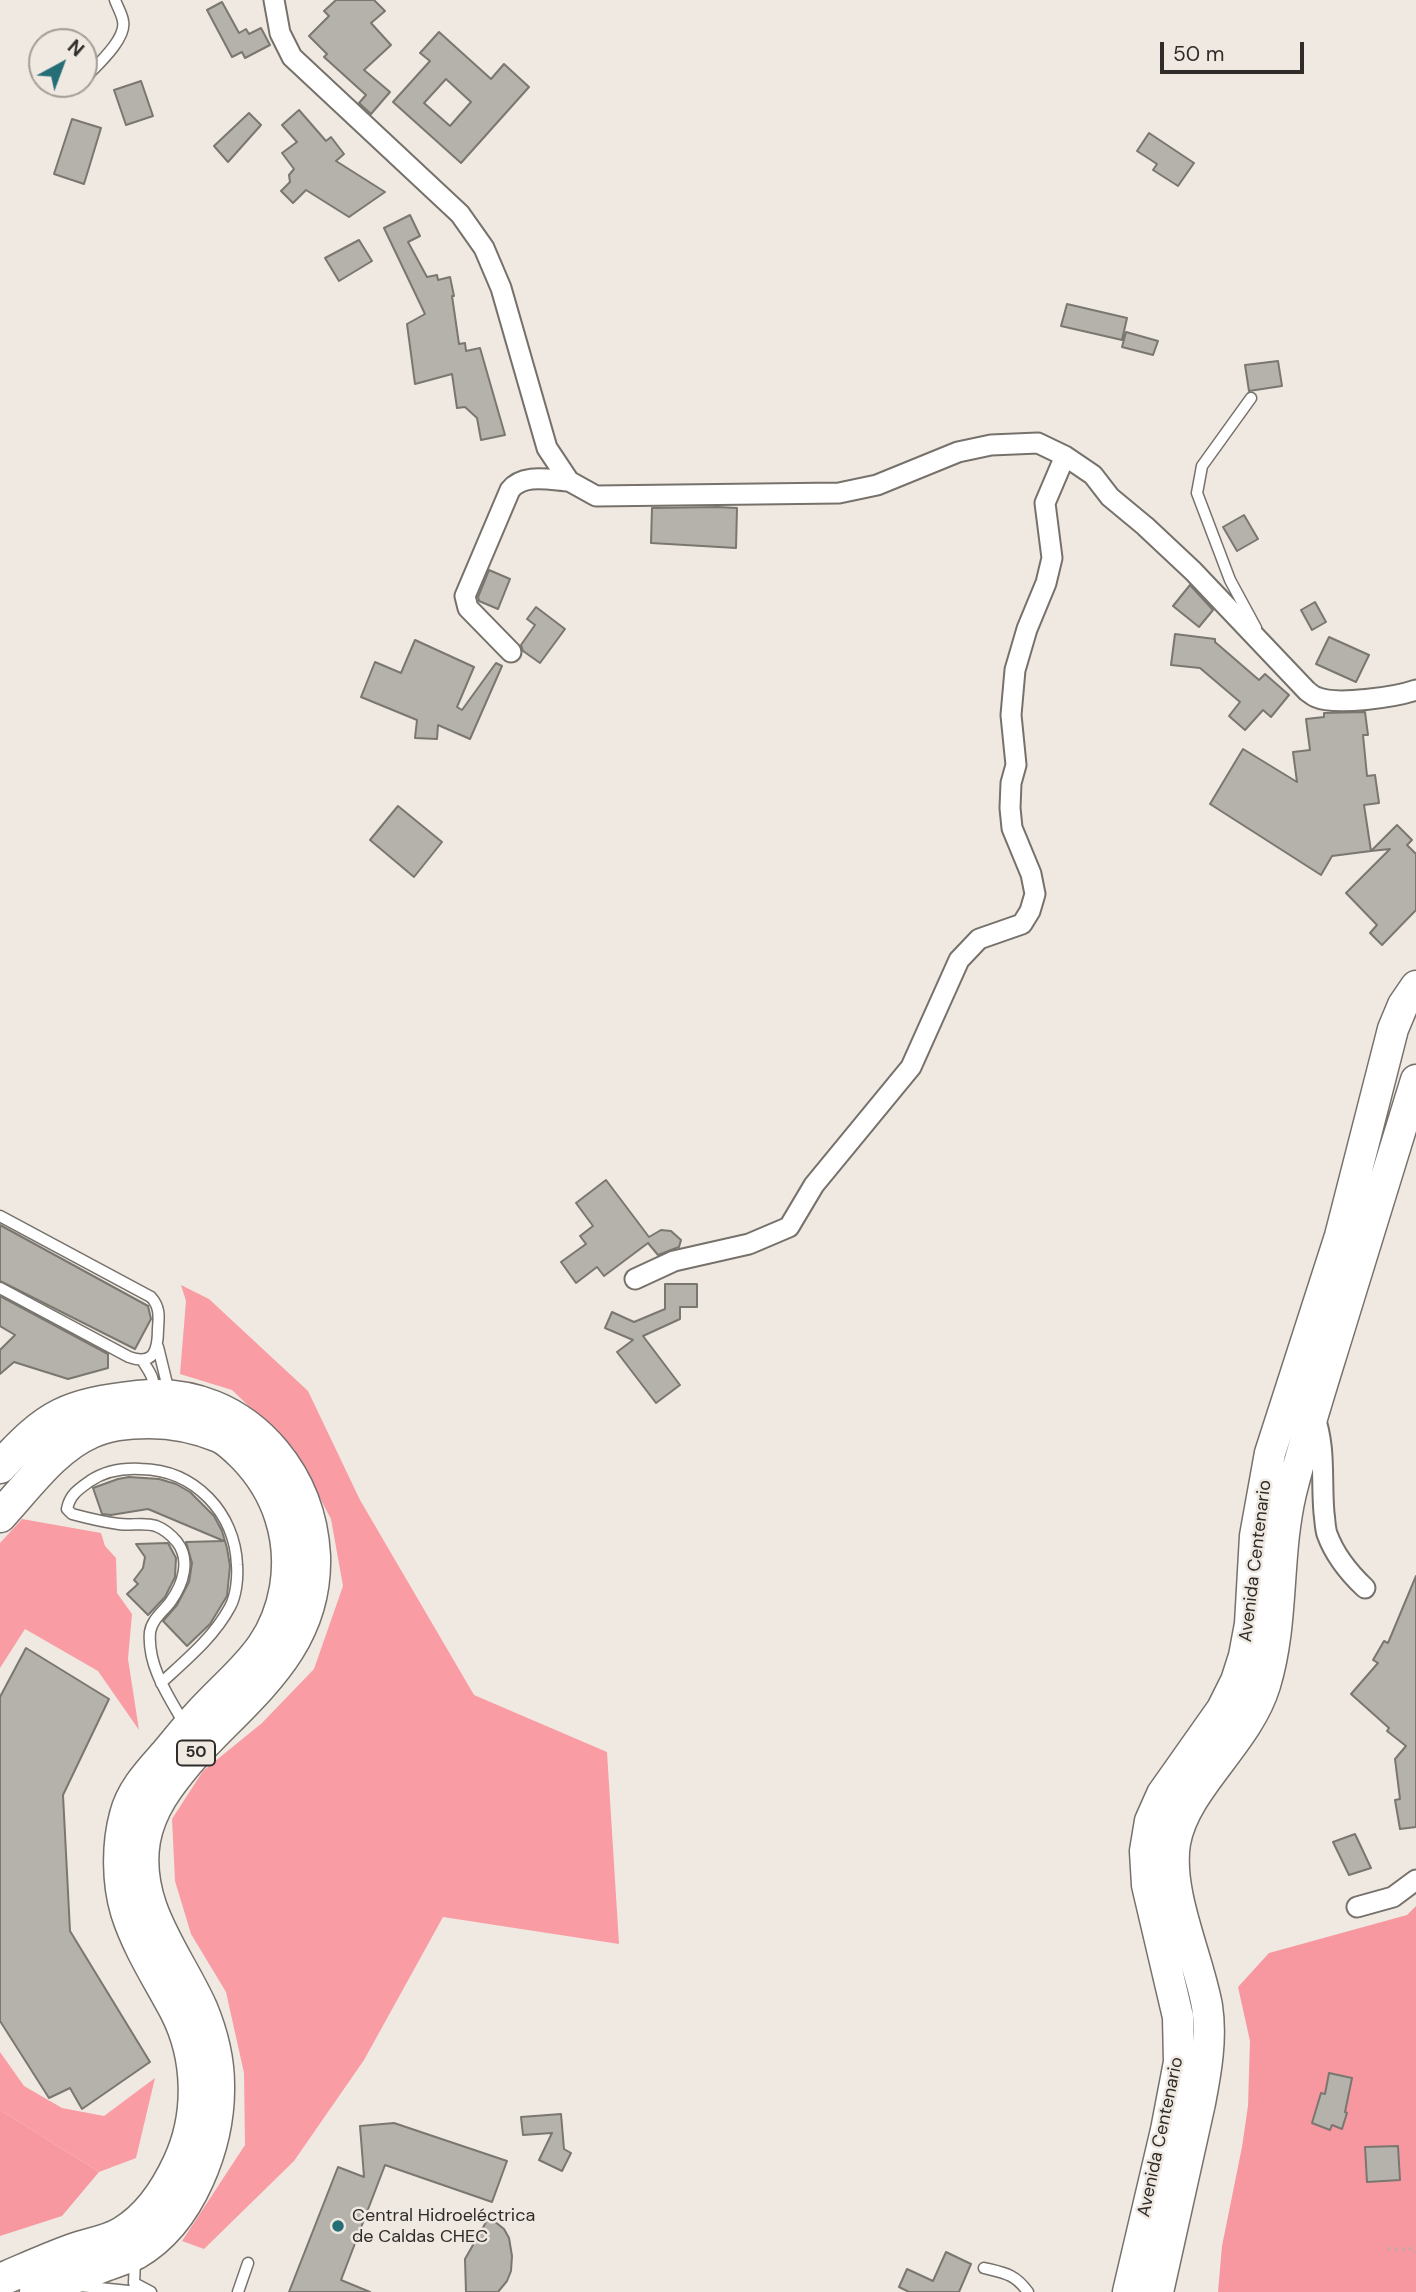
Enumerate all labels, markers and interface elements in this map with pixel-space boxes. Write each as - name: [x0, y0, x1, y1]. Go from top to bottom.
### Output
- north arrow: [28, 28, 98, 98]
- scale bar: [1164, 28, 1308, 72]
- text: N: [62, 34, 89, 62]
- text: 50 m: [1173, 40, 1224, 68]
- street label: Avenida Centenario: [1235, 1479, 1277, 1643]
- road number: 50: [177, 1740, 215, 1765]
- street label: Avenida Centenario: [1133, 2055, 1189, 2219]
- place label: Central Hidroeléctrica de Caldas CHEC: [352, 2205, 535, 2248]
- marker: Central Hidroeléctrica de Caldas CHEC: [330, 2218, 346, 2234]

